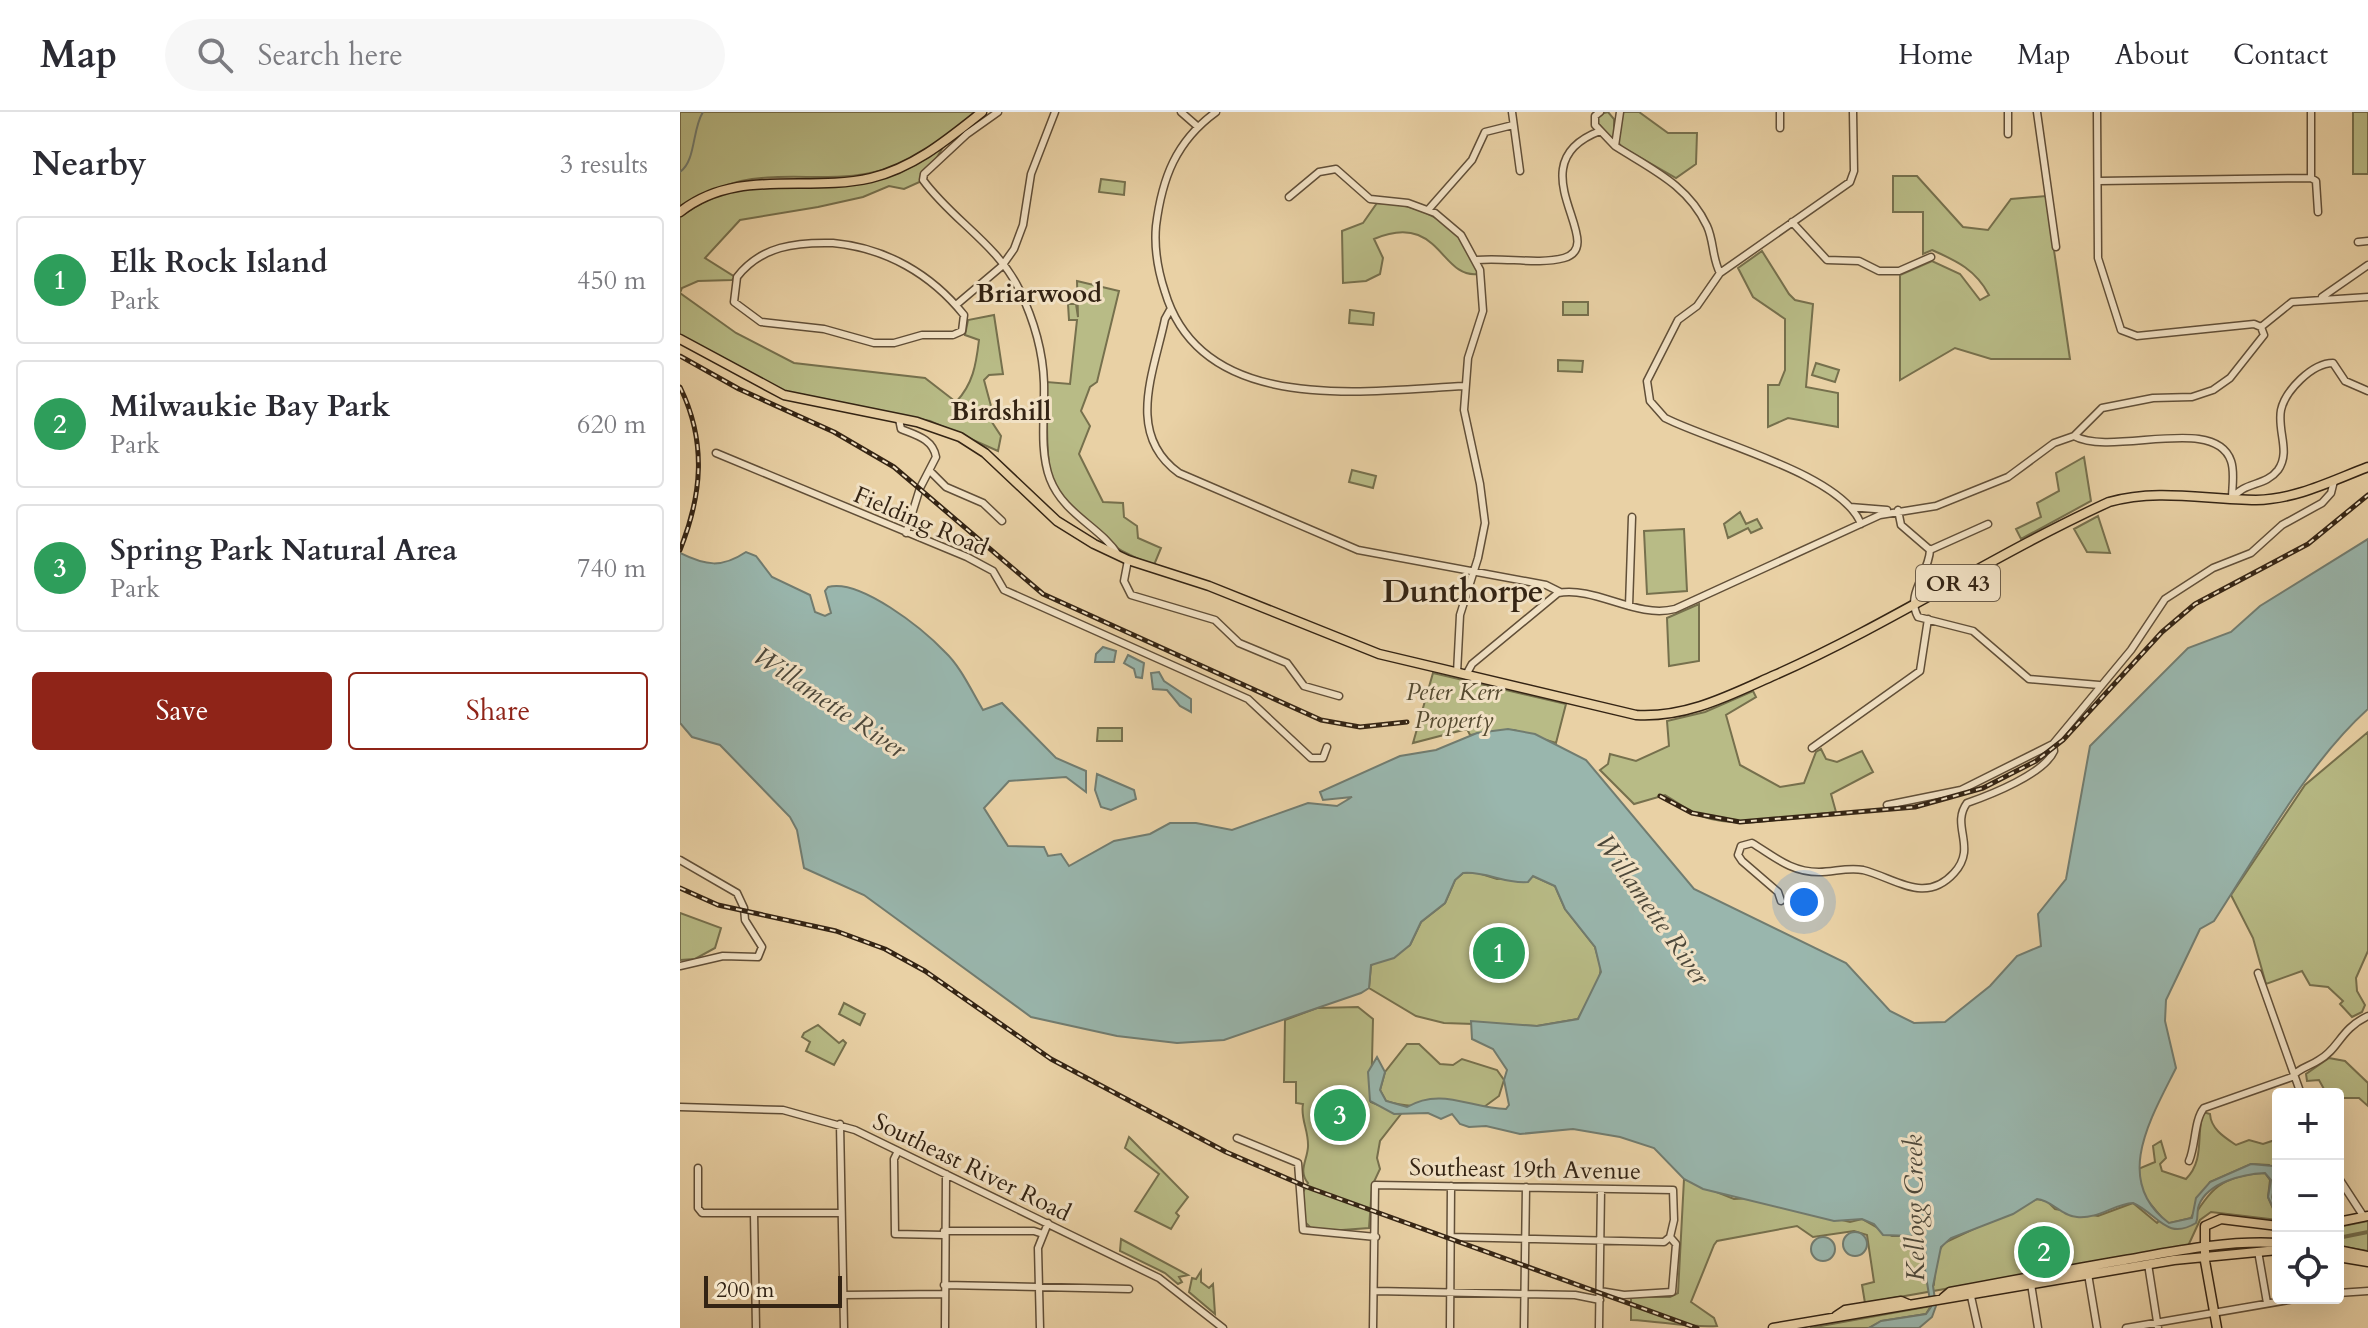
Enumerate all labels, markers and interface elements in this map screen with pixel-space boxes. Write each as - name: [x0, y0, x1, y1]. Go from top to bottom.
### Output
- search box: [165, 19, 725, 91]
- text: Map: [40, 29, 117, 81]
- icon: search: [193, 33, 237, 77]
- text: Search here: [257, 35, 403, 76]
- text: Home: [1898, 36, 1973, 74]
- text: Map: [2017, 36, 2071, 74]
- text: About: [2115, 36, 2189, 74]
- text: Contact: [2233, 36, 2328, 74]
- text: Nearby: [32, 141, 147, 187]
- text: 3 results: [560, 147, 648, 182]
- text: Elk Rock Island: [110, 242, 328, 283]
- text: 1: [53, 263, 67, 298]
- text: 450 m: [577, 263, 646, 298]
- district label: Briarwood: [976, 276, 1102, 311]
- text: Park: [110, 283, 160, 318]
- text: Milwaukie Bay Park: [110, 386, 390, 427]
- district label: Birdshill: [951, 394, 1052, 429]
- text: 2: [53, 407, 67, 442]
- text: 620 m: [577, 407, 646, 442]
- text: Park: [110, 427, 160, 462]
- street label: Fielding Road: [848, 478, 993, 565]
- text: Spring Park Natural Area: [110, 530, 457, 571]
- text: 3: [53, 551, 67, 586]
- text: 740 m: [577, 551, 646, 586]
- road number: OR 43: [1916, 565, 2000, 601]
- district label: Dunthorpe: [1382, 570, 1544, 614]
- text: Park: [110, 571, 160, 606]
- water label: Willamette River: [747, 638, 914, 767]
- button: Save: [32, 672, 332, 750]
- button: Share: [348, 672, 648, 750]
- park label: Peter Kerr Property: [1406, 676, 1503, 737]
- water label: Willamette River: [1588, 827, 1719, 993]
- your location: [1784, 882, 1824, 922]
- pin: 1: [1473, 923, 1525, 983]
- pin: 3: [1314, 1085, 1366, 1145]
- map controls: [2272, 1088, 2344, 1304]
- button: +: [2272, 1088, 2344, 1160]
- street label: Southeast River Road: [867, 1105, 1077, 1230]
- water label: Kellogg Creek: [1896, 1134, 1933, 1282]
- street label: Southeast 19th Avenue: [1409, 1151, 1641, 1188]
- button: −: [2272, 1160, 2344, 1232]
- pin: 2: [2018, 1222, 2070, 1282]
- button: locate: [2272, 1232, 2344, 1304]
- scale bar: [704, 1272, 842, 1308]
- text: 200 m: [716, 1275, 774, 1305]

